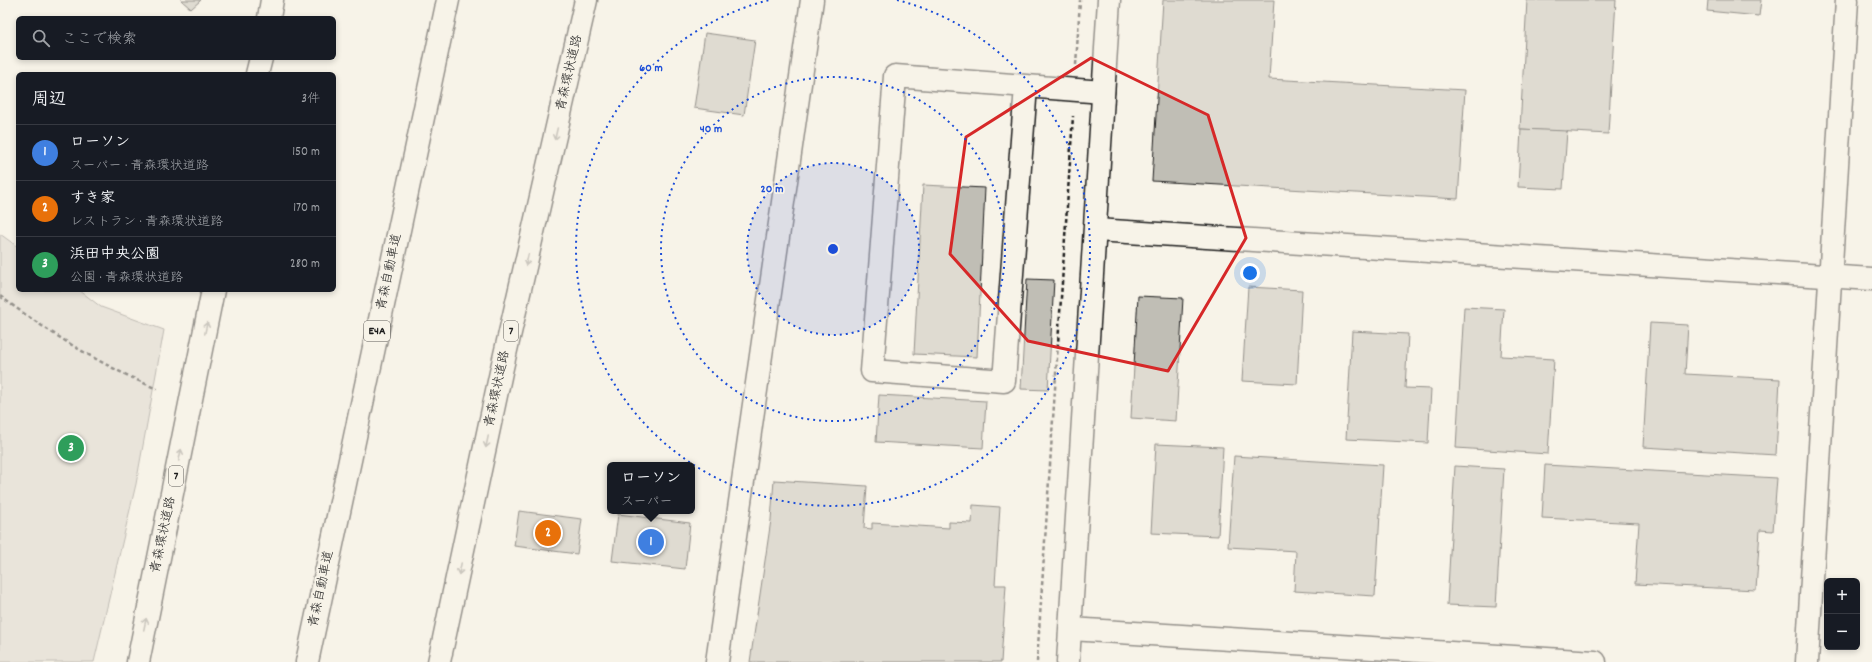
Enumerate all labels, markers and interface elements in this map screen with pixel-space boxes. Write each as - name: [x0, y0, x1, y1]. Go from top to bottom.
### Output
- search box: [16, 16, 336, 60]
- icon: search: [30, 27, 52, 49]
- text: ここで検索: [62, 29, 137, 51]
- street label: 青森環状道路: [552, 33, 588, 113]
- text: 60 m: [639, 60, 663, 77]
- text: 周辺: [32, 89, 66, 113]
- text: 3件: [301, 90, 320, 109]
- text: 40 m: [700, 121, 722, 138]
- one-way arrow: [551, 127, 559, 140]
- text: ローソン: [70, 132, 130, 154]
- text: 1: [44, 143, 46, 162]
- text: 150 m: [292, 143, 320, 162]
- text: スーパー · 青森環状道路: [70, 157, 208, 176]
- text: 20 m: [761, 181, 783, 198]
- text: すき家: [70, 188, 115, 210]
- text: 2: [42, 199, 48, 218]
- text: 170 m: [293, 199, 320, 218]
- text: レストラン · 青森環状道路: [70, 213, 223, 232]
- street label: 青森自動車道: [373, 232, 407, 312]
- centre of rings: [826, 242, 840, 256]
- text: 浜田中央公園: [70, 244, 160, 266]
- one-way arrow: [522, 253, 530, 266]
- text: 3: [42, 255, 48, 274]
- text: 280 m: [290, 255, 320, 274]
- your location: [1240, 263, 1260, 283]
- text: 公園 · 青森環状道路: [70, 269, 183, 288]
- road number: E4A: [364, 321, 390, 341]
- road number: 7: [504, 321, 518, 341]
- one-way arrow: [202, 322, 210, 335]
- street label: 青森環状道路: [481, 349, 515, 429]
- pin: 3: [58, 433, 84, 463]
- one-way arrow: [482, 435, 490, 448]
- one-way arrow: [176, 449, 184, 462]
- popup: [607, 462, 695, 514]
- road number: 7: [169, 466, 183, 486]
- text: ローソン: [621, 468, 681, 490]
- text: スーパー: [621, 493, 672, 512]
- street label: 青森環状道路: [147, 495, 181, 575]
- pin: 2: [535, 518, 561, 548]
- pin: 1: [638, 527, 664, 557]
- street label: 青森自動車道: [305, 549, 339, 629]
- one-way arrow: [455, 562, 463, 575]
- map controls: [1824, 578, 1860, 650]
- button: +: [1824, 578, 1860, 614]
- button: −: [1824, 614, 1860, 650]
- one-way arrow: [142, 618, 150, 631]

